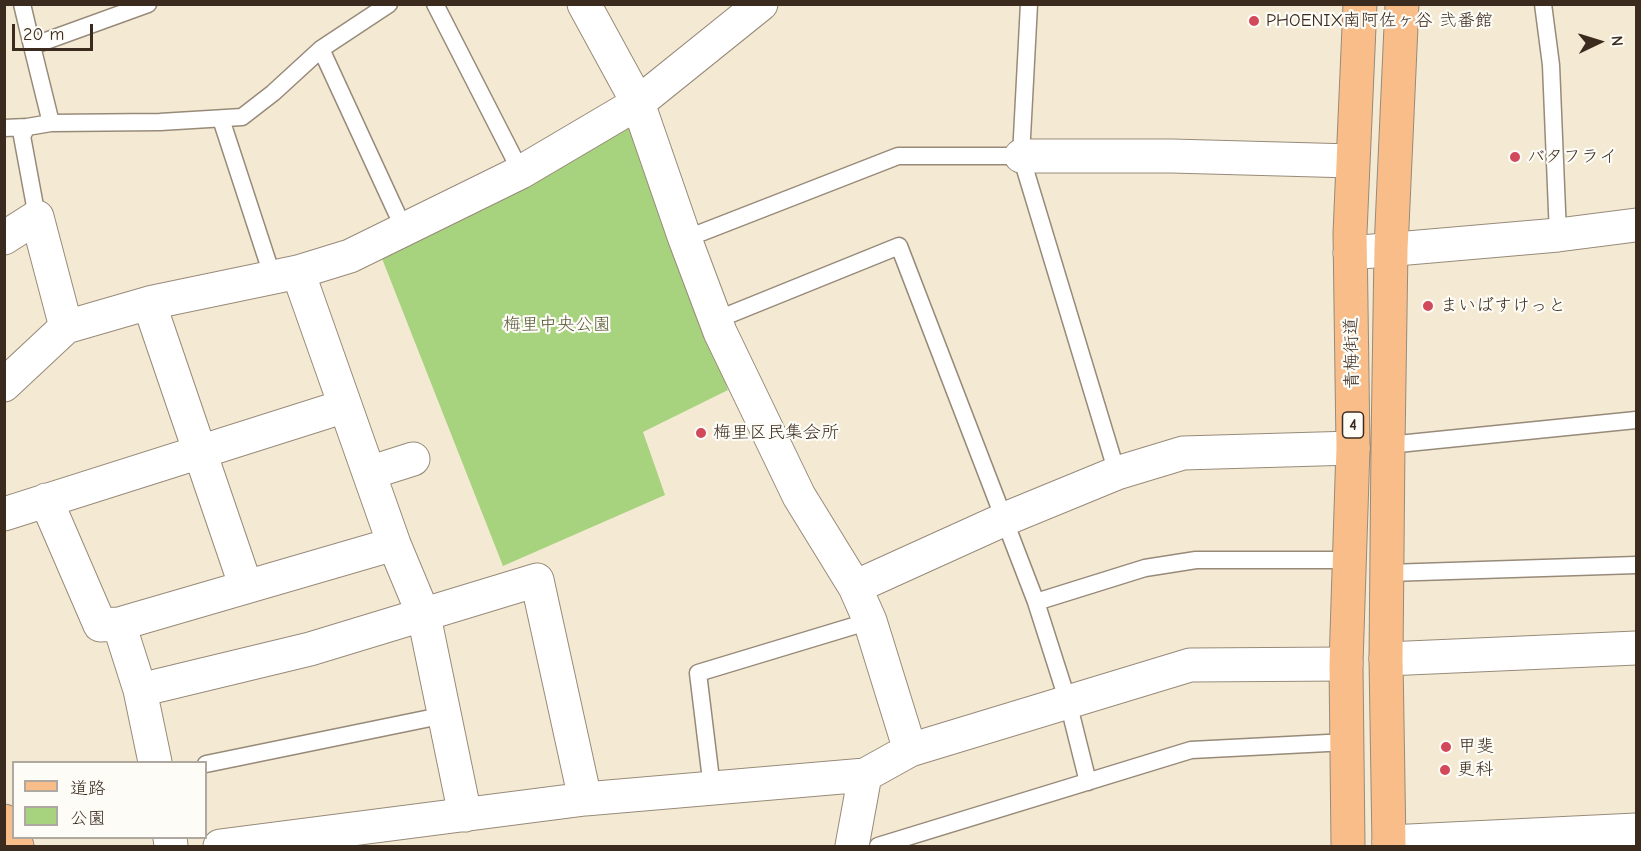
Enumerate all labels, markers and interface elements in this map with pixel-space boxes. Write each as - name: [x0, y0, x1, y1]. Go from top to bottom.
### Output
- place label: PHOENIX南阿佐ヶ谷 弐番館: [1266, 10, 1493, 32]
- scale bar: [15, 12, 96, 50]
- north arrow: [1569, 12, 1629, 72]
- marker: PHOENIX南阿佐ヶ谷 弐番館: [1247, 14, 1261, 28]
- text: 20 m: [23, 24, 64, 45]
- text: N: [1608, 35, 1626, 47]
- place label: バタフライ: [1527, 146, 1617, 168]
- marker: バタフライ: [1508, 150, 1522, 164]
- place label: まいばすけっと: [1440, 295, 1566, 317]
- marker: まいばすけっと: [1421, 299, 1435, 313]
- park label: 梅里中央公園: [503, 314, 611, 336]
- street label: 青梅街道: [1341, 317, 1363, 389]
- road number: 4: [1342, 412, 1364, 438]
- place label: 梅里区民集会所: [713, 422, 839, 444]
- marker: 梅里区民集会所: [694, 426, 708, 440]
- place label: 甲斐: [1458, 736, 1494, 758]
- marker: 甲斐: [1439, 740, 1453, 754]
- place label: 更科: [1457, 759, 1493, 781]
- legend: [12, 761, 207, 839]
- marker: 更科: [1438, 763, 1452, 777]
- text: 道路: [70, 778, 106, 799]
- text: 公園: [70, 808, 106, 829]

